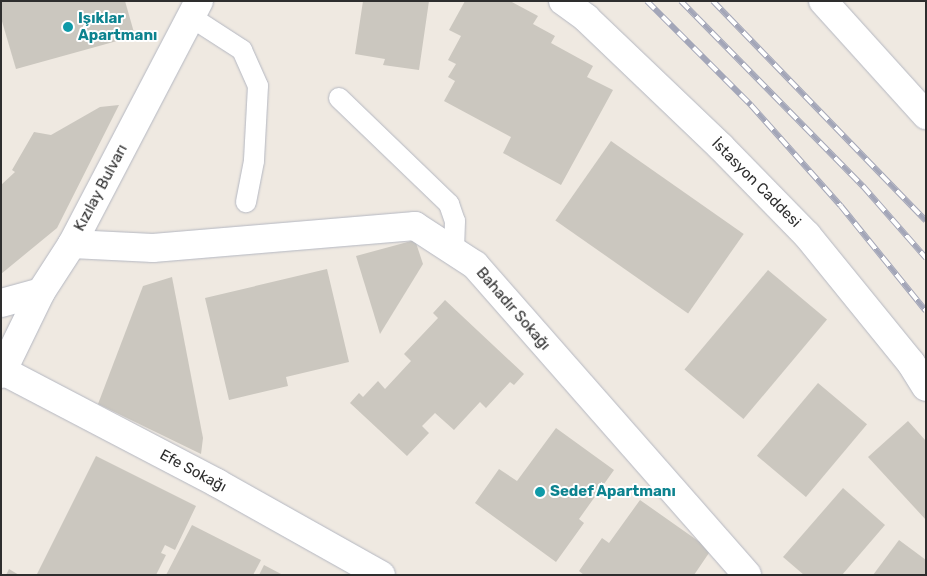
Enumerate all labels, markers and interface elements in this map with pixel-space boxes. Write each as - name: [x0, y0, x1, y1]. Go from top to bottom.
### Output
- place label: Işıklar Apartmanı: [78, 9, 157, 44]
- marker: Işıklar Apartmanı: [62, 21, 74, 33]
- street label: İstasyon Caddesi: [708, 135, 804, 231]
- street label: Kızılay Bulvarı: [71, 141, 131, 235]
- street label: Bahadır Sokağı: [472, 264, 554, 354]
- street label: Efe Sokağı: [157, 446, 229, 496]
- place label: Sedef Apartmanı: [550, 483, 676, 501]
- marker: Sedef Apartmanı: [534, 486, 546, 498]

